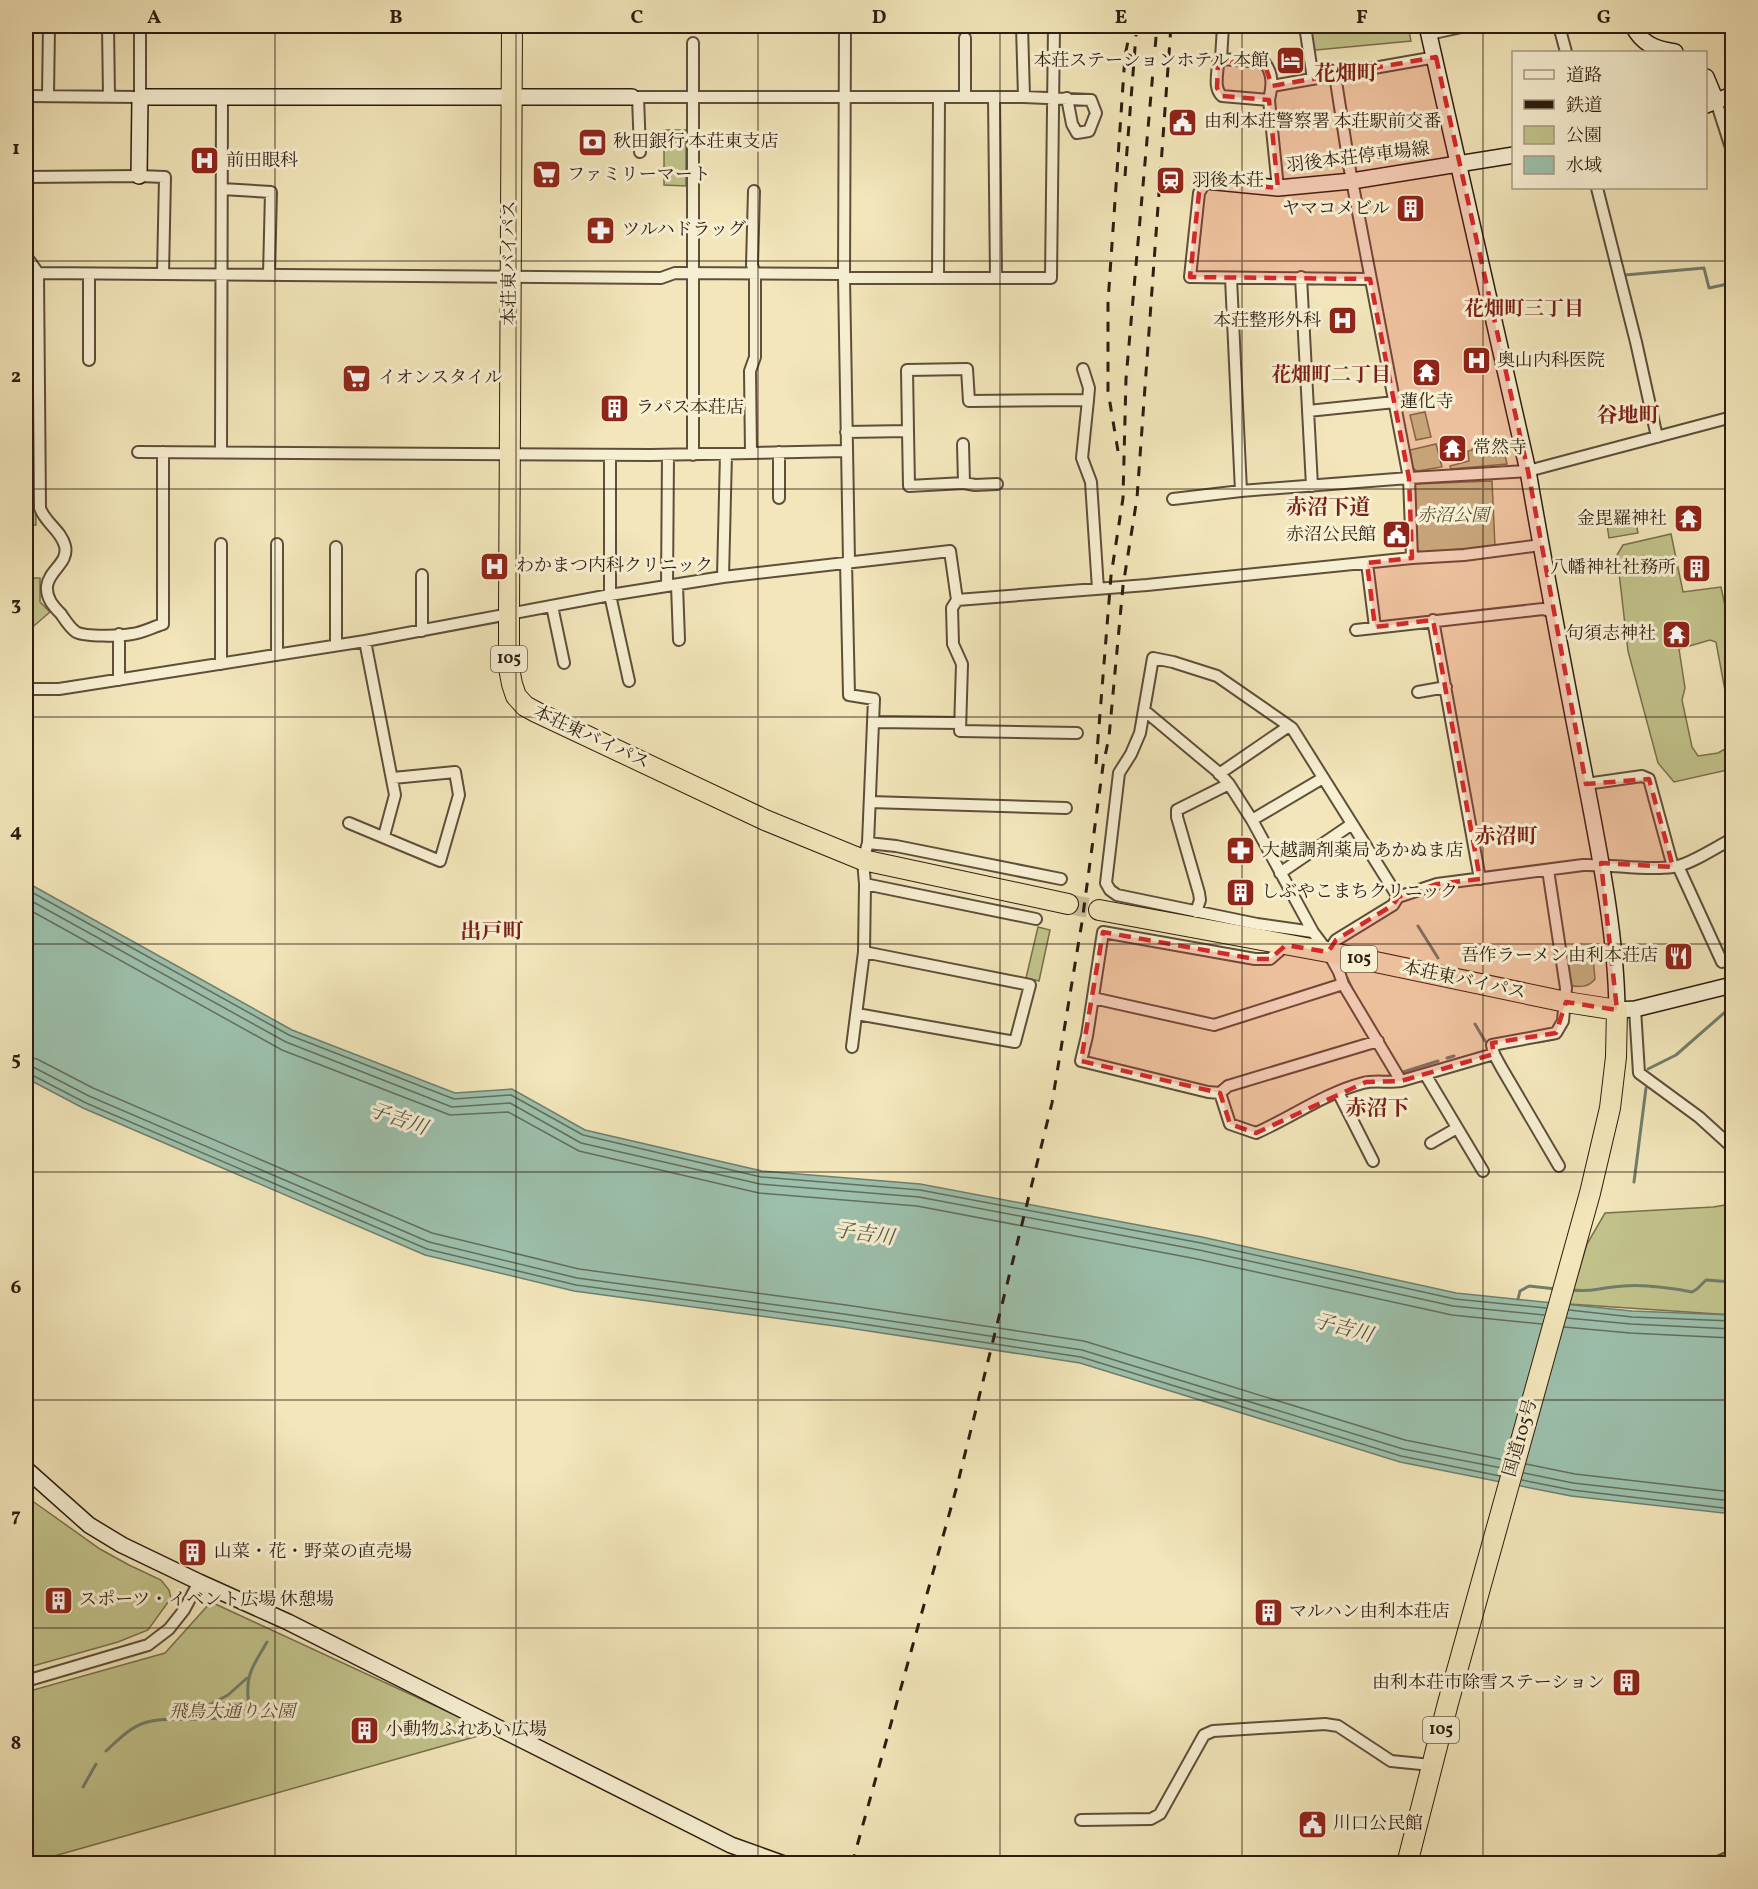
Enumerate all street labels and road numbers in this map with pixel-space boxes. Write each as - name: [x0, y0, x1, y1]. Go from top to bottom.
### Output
- street label: 羽後本荘停車場線: [1285, 137, 1431, 179]
- street label: 本荘東バイパス: [498, 200, 523, 326]
- road number: 105: [491, 646, 527, 672]
- street label: 本荘東バイパス: [529, 700, 653, 776]
- road number: 105: [1341, 946, 1377, 972]
- street label: 本荘東バイパス: [1400, 956, 1528, 1006]
- street label: 国道105号: [1498, 1396, 1544, 1480]
- road number: 105: [1423, 1717, 1459, 1743]

